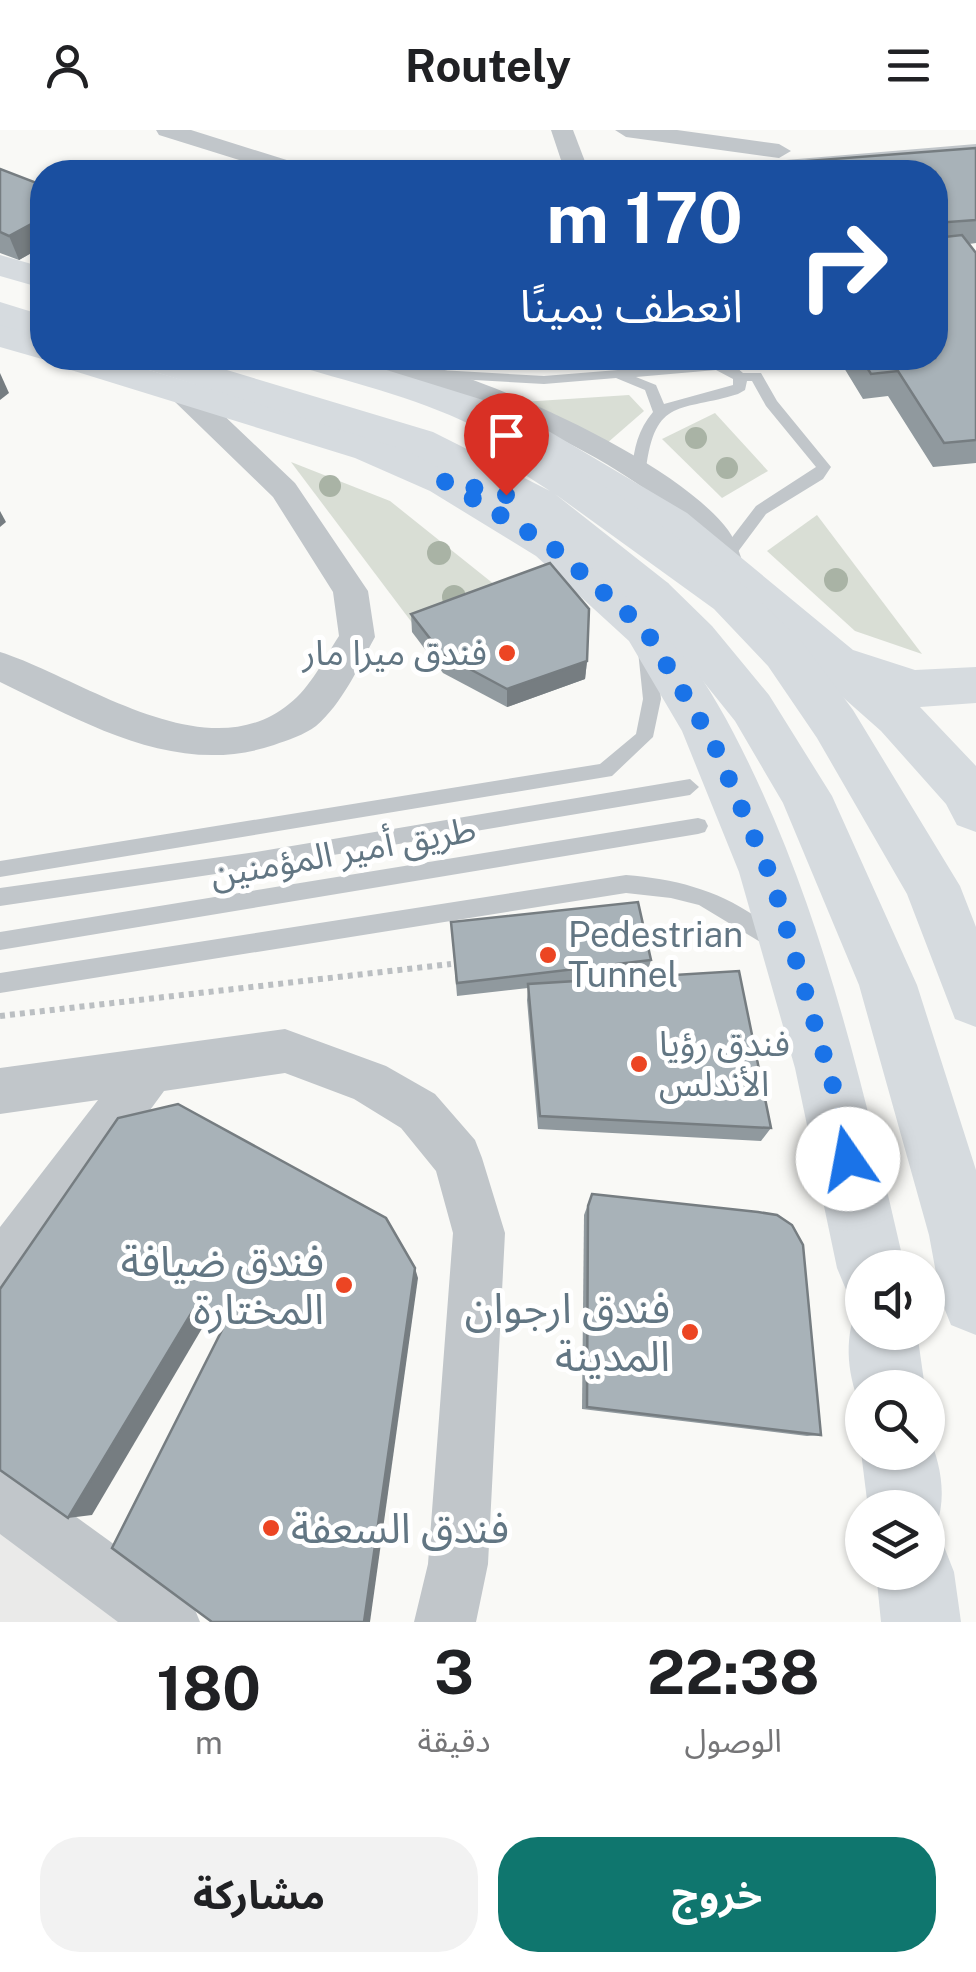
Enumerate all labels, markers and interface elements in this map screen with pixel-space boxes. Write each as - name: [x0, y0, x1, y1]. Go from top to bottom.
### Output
- icon: person: [40, 38, 95, 93]
- icon: menu: [881, 38, 936, 93]
- text: Routely: [405, 39, 571, 92]
- text: 170 m: [546, 176, 743, 259]
- icon: right: [778, 200, 908, 330]
- text: انعطف يمينًا: [520, 279, 743, 332]
- pin: [464, 393, 549, 496]
- icon: arrive: [479, 408, 534, 463]
- place label: فندق ميرا مار: [301, 632, 487, 674]
- marker: فندق ميرا مار: [496, 642, 518, 664]
- street label: طريق أمير المؤمنين: [207, 808, 479, 896]
- place label: Pedestrian Tunnel: [568, 914, 743, 995]
- marker: Pedestrian Tunnel: [537, 944, 559, 966]
- place label: فندق رؤيا الأندلس: [659, 1023, 790, 1104]
- marker: فندق رؤيا الأندلس: [628, 1053, 650, 1075]
- position arrow: [796, 1107, 900, 1211]
- place label: فندق ضيافة المختارة: [121, 1236, 324, 1334]
- map controls: [845, 1250, 945, 1590]
- button: sound: [845, 1250, 945, 1350]
- marker: فندق ضيافة المختارة: [333, 1274, 355, 1296]
- place label: فندق ارجوان المدينة: [465, 1283, 670, 1380]
- marker: فندق ارجوان المدينة: [679, 1321, 701, 1343]
- button: search: [845, 1370, 945, 1470]
- button: layers: [845, 1490, 945, 1590]
- place label: فندق السعفة: [291, 1503, 509, 1552]
- marker: فندق السعفة: [260, 1517, 282, 1539]
- text: 3: [434, 1637, 474, 1708]
- text: 22:38: [647, 1637, 819, 1708]
- text: 180: [157, 1653, 261, 1724]
- text: دقيقة: [418, 1722, 491, 1759]
- text: الوصول: [685, 1722, 782, 1759]
- text: m: [195, 1724, 223, 1761]
- button: مشاركة: [40, 1837, 478, 1952]
- button: خروج: [498, 1837, 936, 1952]

